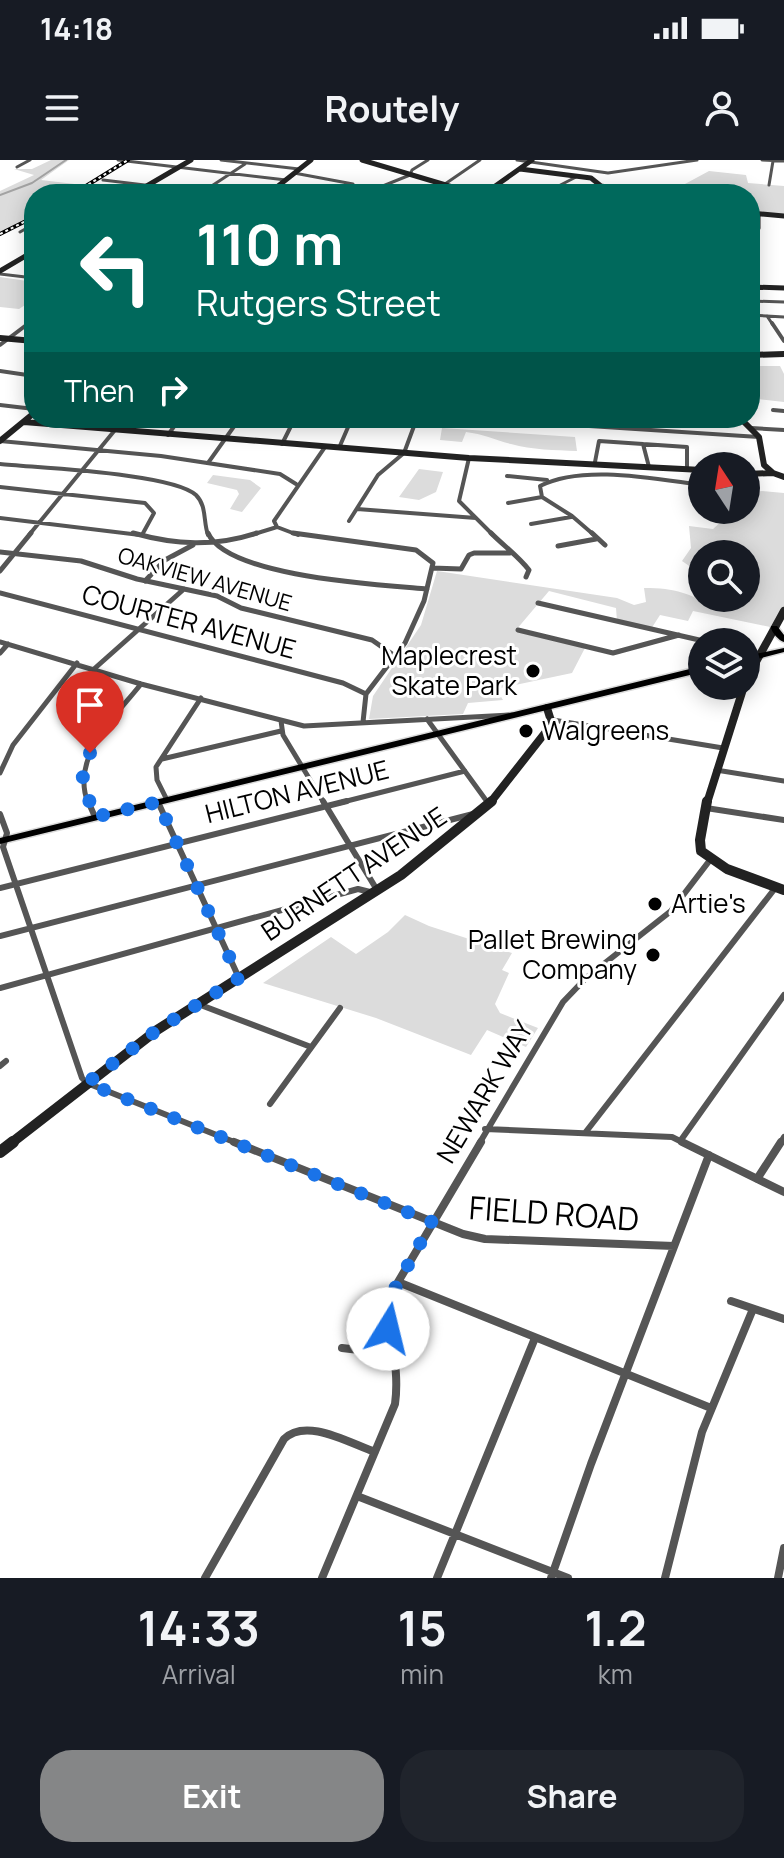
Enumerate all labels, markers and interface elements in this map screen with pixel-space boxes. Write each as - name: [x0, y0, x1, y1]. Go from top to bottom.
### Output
- text: 14:18: [40, 8, 113, 49]
- text: Routely: [324, 84, 460, 133]
- icon: menu: [40, 86, 84, 130]
- icon: person: [700, 86, 744, 130]
- text: 110 m: [196, 205, 343, 282]
- icon: left: [64, 216, 168, 320]
- text: Rutgers Street: [196, 278, 441, 327]
- icon: right: [151, 368, 195, 412]
- text: Then: [64, 370, 135, 411]
- north arrow: [688, 452, 760, 524]
- map controls: [688, 452, 760, 700]
- street label: OAKVIEW AVENUE: [115, 540, 295, 618]
- button: search: [688, 540, 760, 612]
- street label: COURTER AVENUE: [78, 575, 300, 667]
- button: layers: [688, 628, 760, 700]
- place label: Maplecrest Skate Park: [381, 637, 518, 703]
- marker: Maplecrest Skate Park: [524, 662, 542, 680]
- pin: [56, 671, 124, 753]
- icon: arrive: [68, 683, 112, 727]
- place label: Walgreens: [542, 712, 669, 748]
- marker: Walgreens: [517, 722, 535, 740]
- street label: HILTON AVENUE: [201, 751, 392, 831]
- street label: BURNETT AVENUE: [254, 798, 453, 949]
- place label: Artie's: [671, 885, 746, 921]
- marker: Artie's: [646, 895, 664, 913]
- place label: Pallet Brewing Company: [468, 921, 637, 987]
- marker: Pallet Brewing Company: [644, 946, 662, 964]
- street label: NEWARK WAY: [428, 1013, 541, 1169]
- street label: FIELD ROAD: [467, 1185, 641, 1241]
- position arrow: [346, 1287, 430, 1371]
- text: 14:33: [138, 1595, 260, 1660]
- text: 15: [398, 1595, 447, 1660]
- text: 1.2: [584, 1595, 646, 1660]
- text: Arrival: [162, 1656, 236, 1692]
- text: min: [400, 1656, 444, 1692]
- text: km: [598, 1656, 633, 1692]
- button: Exit: [40, 1750, 384, 1842]
- button: Share: [400, 1750, 744, 1842]

